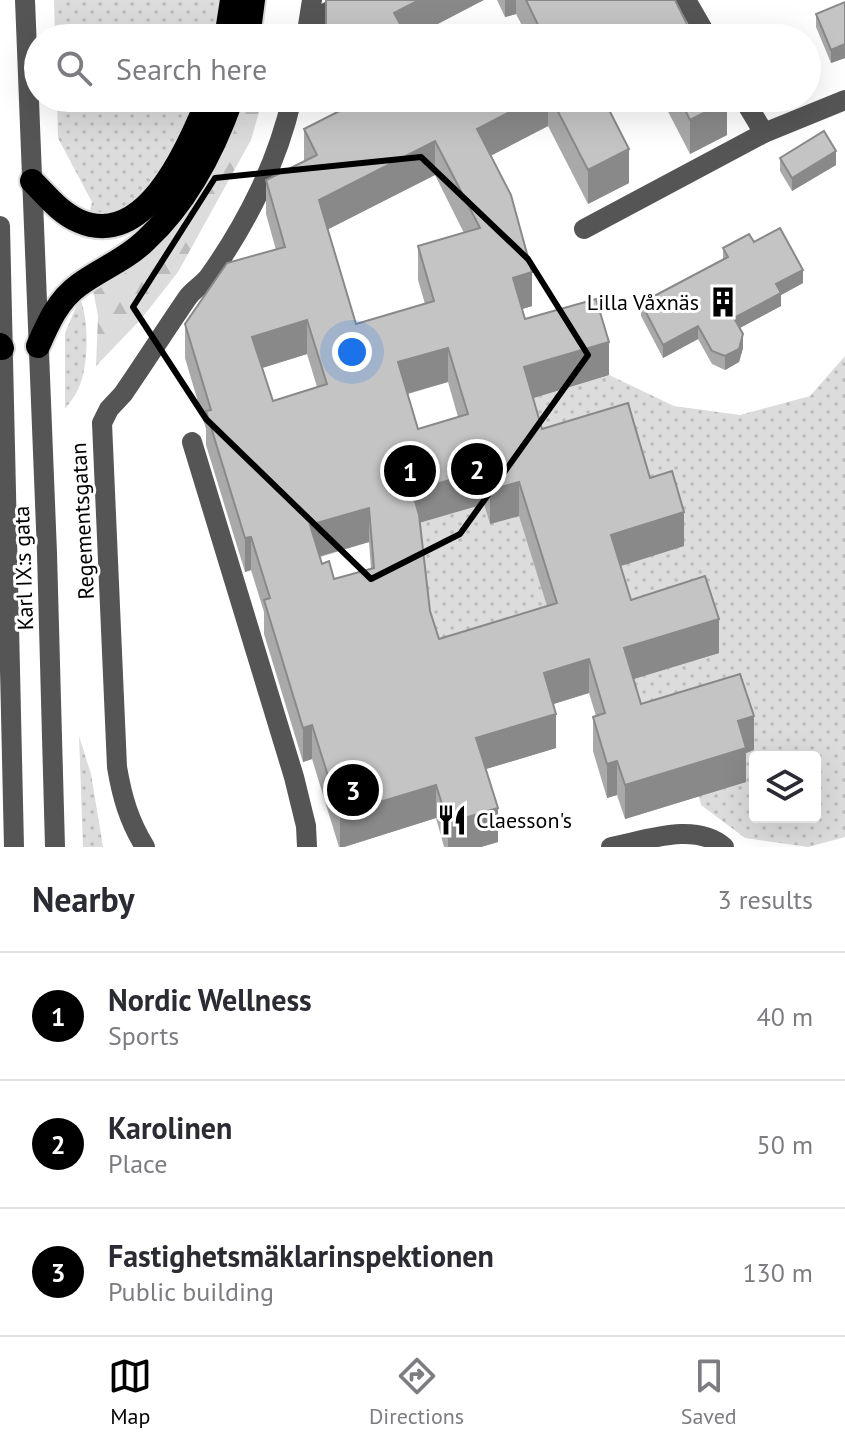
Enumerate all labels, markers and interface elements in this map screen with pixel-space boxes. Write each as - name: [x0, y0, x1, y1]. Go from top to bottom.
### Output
- search box: [24, 24, 821, 112]
- icon: search: [52, 46, 96, 90]
- text: Search here: [116, 49, 267, 88]
- building icon: Lilla Våxnäs: [706, 285, 740, 319]
- place label: Lilla Våxnäs: [587, 288, 699, 316]
- your location: [332, 332, 372, 372]
- pin: 2: [451, 439, 503, 499]
- pin: 1: [384, 441, 436, 501]
- street label: Regementsgatan: [64, 442, 100, 600]
- street label: Karl IX:s gata: [7, 505, 39, 631]
- map controls: [749, 751, 821, 823]
- button: layers: [749, 751, 821, 823]
- pin: 3: [327, 760, 379, 820]
- restaurant icon: Claesson's: [435, 803, 469, 837]
- place label: Claesson's: [476, 806, 572, 834]
- text: Nearby: [32, 877, 134, 921]
- text: 3 results: [718, 883, 813, 916]
- text: Nordic Wellness: [108, 980, 312, 1019]
- text: 1: [51, 1000, 65, 1033]
- text: 40 m: [757, 1000, 813, 1033]
- text: Sports: [108, 1019, 179, 1052]
- text: Karolinen: [108, 1108, 232, 1147]
- text: 2: [51, 1128, 65, 1161]
- text: 50 m: [757, 1128, 813, 1161]
- text: Place: [108, 1147, 167, 1180]
- text: Fastighetsmäklarinspektionen: [108, 1236, 494, 1275]
- text: 3: [51, 1256, 65, 1289]
- text: 130 m: [742, 1256, 813, 1289]
- text: Public building: [108, 1275, 274, 1308]
- tab: Map: [108, 1354, 152, 1430]
- tab: Directions: [369, 1354, 464, 1430]
- tab: Saved: [681, 1354, 737, 1430]

